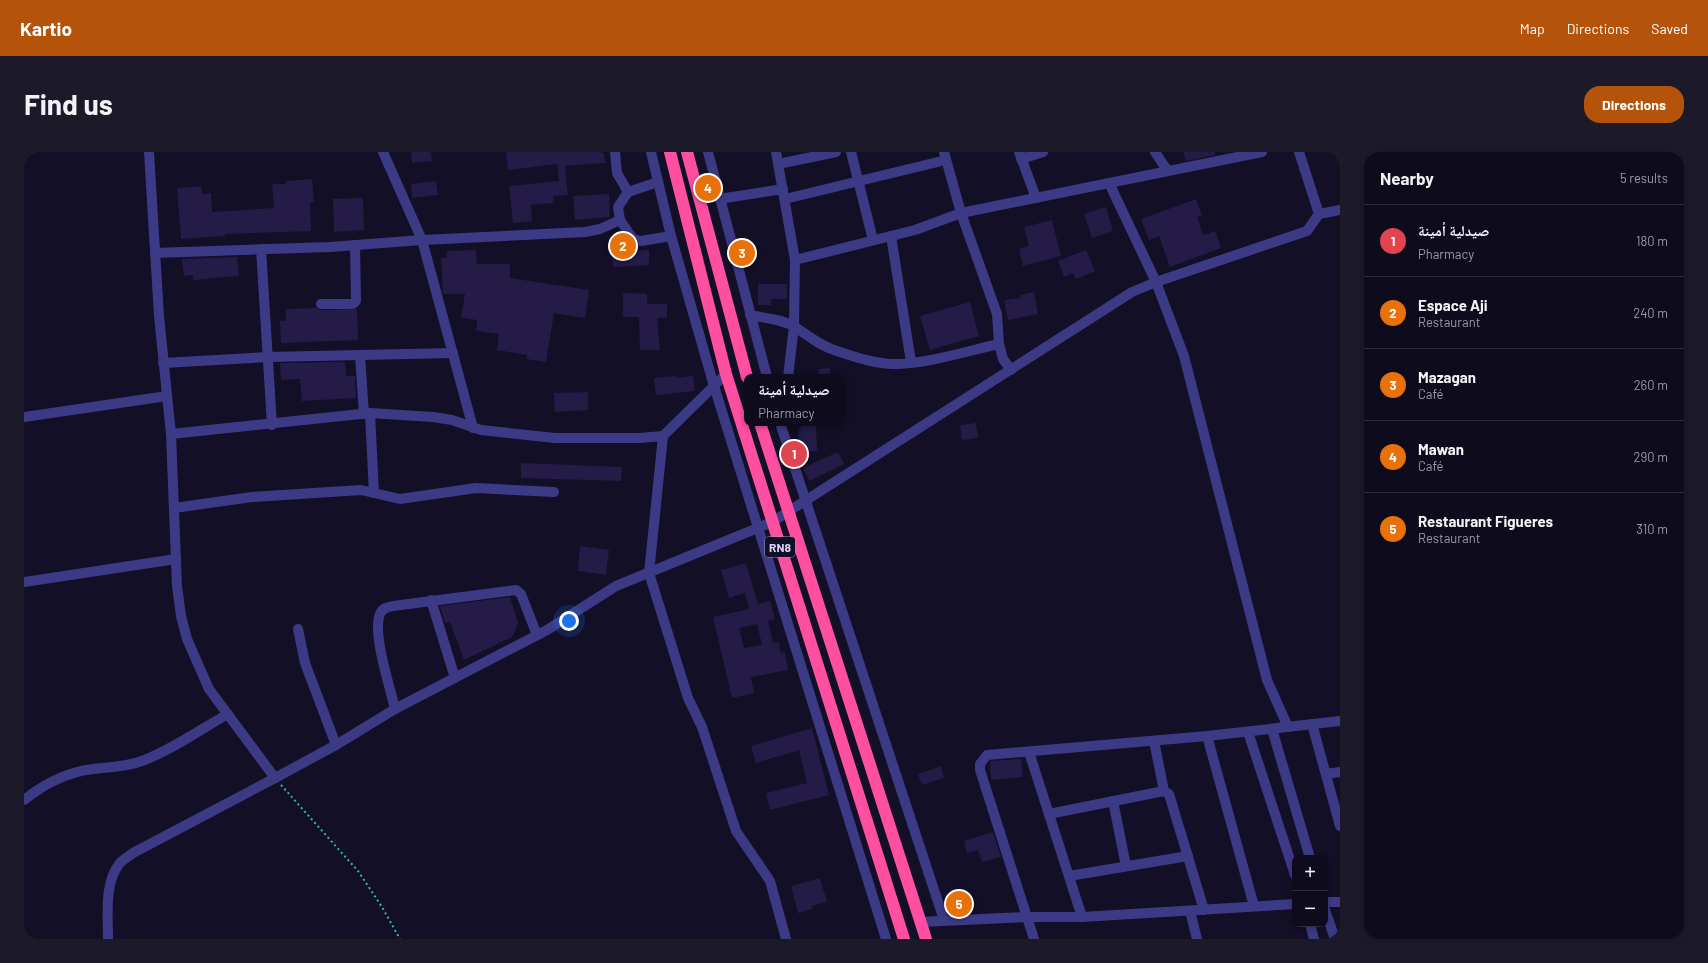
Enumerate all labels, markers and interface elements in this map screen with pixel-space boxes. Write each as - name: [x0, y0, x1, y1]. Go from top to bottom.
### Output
- text: Kartio: [20, 17, 72, 40]
- text: Map: [1520, 20, 1545, 37]
- text: Directions: [1567, 20, 1629, 37]
- text: Saved: [1651, 20, 1688, 37]
- button: Directions: [1584, 86, 1684, 123]
- text: Find us: [24, 87, 113, 121]
- text: Nearby: [1380, 168, 1434, 188]
- text: 5 results: [1620, 170, 1668, 186]
- pin: 4: [695, 173, 721, 203]
- text: صيدلية أمينة: [1418, 221, 1489, 239]
- pin: 2: [610, 231, 636, 261]
- text: 1: [1391, 233, 1395, 249]
- text: 180 m: [1636, 233, 1668, 249]
- pin: 3: [729, 238, 755, 268]
- text: Pharmacy: [1418, 246, 1474, 262]
- text: Espace Aji: [1418, 296, 1488, 314]
- text: 2: [1389, 305, 1397, 321]
- text: 240 m: [1633, 305, 1668, 321]
- text: Restaurant: [1418, 314, 1480, 330]
- text: Mazagan: [1418, 368, 1476, 386]
- popup: [744, 374, 844, 426]
- text: 3: [1389, 377, 1397, 393]
- text: 260 m: [1634, 377, 1668, 393]
- text: صيدلية أمينة: [758, 380, 830, 398]
- text: Café: [1418, 386, 1443, 402]
- text: Pharmacy: [758, 405, 814, 421]
- pin: 1: [781, 439, 807, 469]
- text: Mawan: [1418, 440, 1464, 458]
- text: 4: [1389, 449, 1397, 465]
- text: 290 m: [1634, 449, 1668, 465]
- text: Café: [1418, 458, 1443, 474]
- text: Restaurant Figueres: [1418, 512, 1553, 530]
- text: 5: [1389, 521, 1397, 537]
- text: 310 m: [1636, 521, 1668, 537]
- text: Restaurant: [1418, 530, 1480, 546]
- road number: RN8: [765, 537, 795, 557]
- your location: [559, 611, 579, 631]
- map controls: [1292, 855, 1328, 927]
- button: +: [1292, 855, 1328, 891]
- pin: 5: [946, 889, 972, 919]
- button: −: [1292, 891, 1328, 927]

